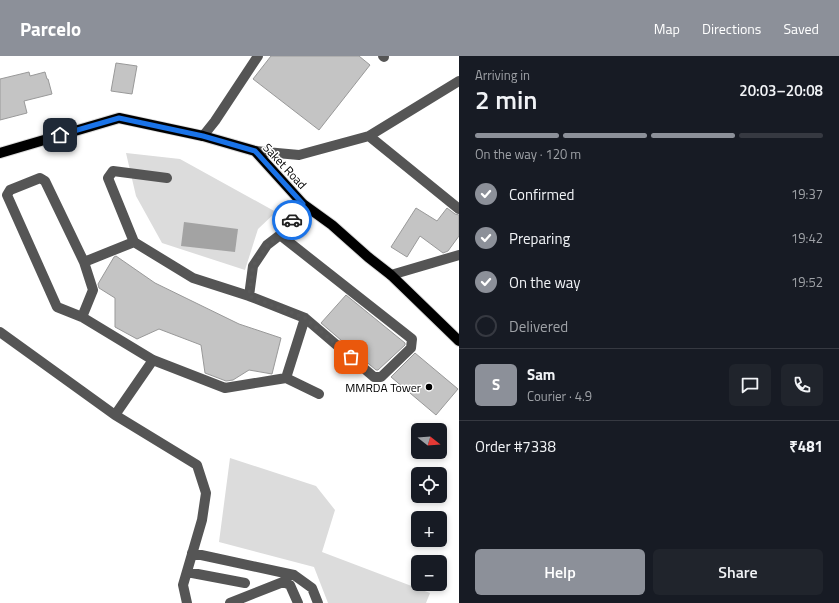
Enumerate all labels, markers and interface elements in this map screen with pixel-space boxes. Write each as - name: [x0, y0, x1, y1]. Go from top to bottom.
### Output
- text: Parcelo: [20, 14, 81, 43]
- text: Map: [654, 18, 680, 39]
- text: Directions: [702, 18, 761, 39]
- text: Saved: [783, 18, 819, 39]
- text: Arriving in: [475, 65, 530, 85]
- text: 20:03–20:08: [739, 79, 823, 102]
- text: 2 min: [475, 80, 538, 119]
- pin: [43, 118, 77, 152]
- icon: home: [49, 124, 71, 146]
- street label: Saket Road: [259, 139, 311, 193]
- text: On the way · 120 m: [475, 144, 581, 164]
- icon: check: [475, 183, 497, 205]
- text: Confirmed: [509, 183, 574, 206]
- text: 19:37: [791, 184, 823, 204]
- courier: [272, 200, 312, 240]
- icon: car: [281, 209, 303, 231]
- icon: check: [475, 227, 497, 249]
- text: Preparing: [509, 227, 570, 250]
- text: 19:42: [791, 228, 823, 248]
- icon: check: [475, 271, 497, 293]
- text: On the way: [509, 271, 581, 294]
- text: 19:52: [791, 272, 823, 292]
- text: Delivered: [509, 315, 568, 338]
- pin: [334, 340, 368, 374]
- icon: bag: [340, 346, 362, 368]
- text: Sam: [527, 363, 555, 386]
- button: chat: [729, 364, 771, 406]
- button: phone: [781, 364, 823, 406]
- text: S: [492, 373, 500, 396]
- place label: MMRDA Tower: [345, 378, 421, 397]
- marker: MMRDA Tower: [424, 382, 434, 392]
- text: Courier · 4.9: [527, 386, 592, 406]
- north arrow: [411, 423, 447, 459]
- map controls: [411, 423, 447, 591]
- text: Order #7338: [475, 435, 556, 458]
- text: ₹481: [789, 435, 823, 458]
- button: locate: [411, 467, 447, 503]
- button: +: [411, 511, 447, 547]
- button: Help: [475, 549, 645, 595]
- button: Share: [653, 549, 823, 595]
- button: −: [411, 555, 447, 591]

